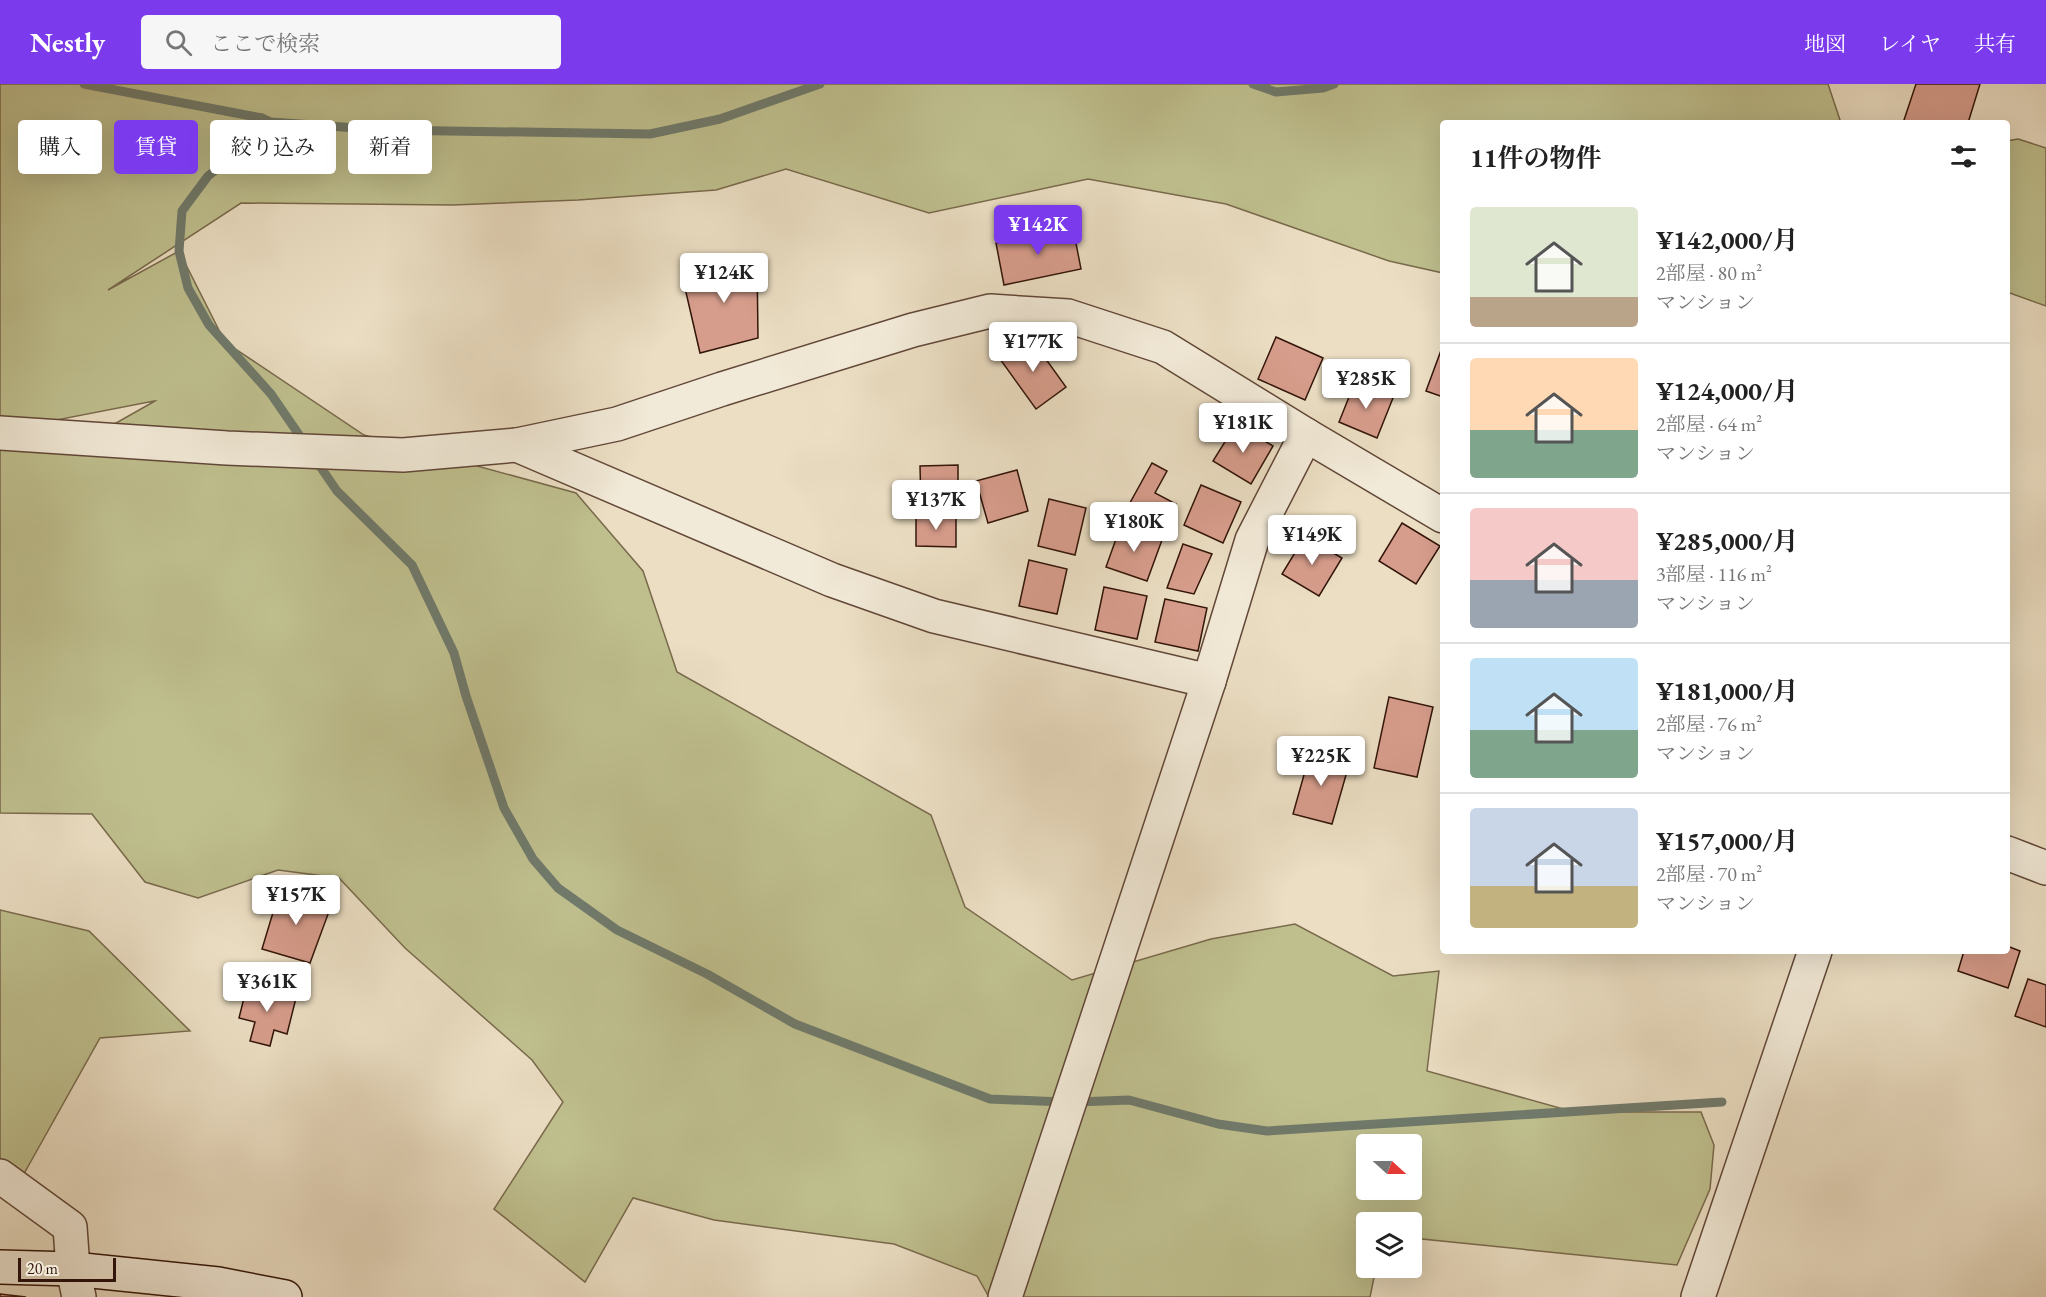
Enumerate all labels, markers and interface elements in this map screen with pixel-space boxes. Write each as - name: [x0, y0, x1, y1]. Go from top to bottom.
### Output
- search box: [141, 15, 561, 69]
- text: Nestly: [30, 24, 105, 60]
- icon: search: [162, 26, 195, 59]
- text: ここで検索: [210, 29, 320, 58]
- text: 地図: [1804, 30, 1846, 57]
- text: レイヤ: [1879, 30, 1941, 57]
- text: 共有: [1974, 30, 2016, 57]
- chip: 購入: [18, 120, 102, 174]
- chip: 賃貸: [114, 120, 198, 174]
- chip: 絞り込み: [210, 120, 336, 174]
- chip: 新着: [348, 120, 432, 174]
- icon: filters: [1947, 140, 1980, 173]
- text: 11件の物件: [1470, 141, 1602, 175]
- pin: ¥142K: [996, 205, 1080, 256]
- text: ¥142K: [1008, 211, 1068, 237]
- text: ¥142,000/月: [1656, 223, 1798, 257]
- icon: home: [1518, 231, 1590, 303]
- pin: ¥124K: [682, 253, 766, 304]
- text: ¥124K: [694, 259, 754, 285]
- text: 2部屋 · 80 m²: [1656, 260, 1762, 286]
- text: マンション: [1656, 289, 1755, 315]
- pin: ¥177K: [991, 322, 1075, 373]
- text: ¥177K: [1003, 328, 1063, 354]
- pin: ¥285K: [1324, 359, 1408, 410]
- text: ¥285K: [1336, 365, 1396, 391]
- text: ¥124,000/月: [1656, 374, 1798, 408]
- icon: home: [1518, 382, 1590, 454]
- pin: ¥181K: [1201, 403, 1285, 454]
- text: ¥181K: [1213, 409, 1273, 435]
- text: 2部屋 · 64 m²: [1656, 411, 1762, 437]
- text: マンション: [1656, 440, 1755, 466]
- pin: ¥137K: [894, 480, 978, 531]
- text: ¥137K: [906, 486, 966, 512]
- pin: ¥180K: [1092, 502, 1176, 553]
- text: ¥180K: [1104, 508, 1164, 534]
- pin: ¥149K: [1270, 515, 1354, 566]
- text: ¥149K: [1282, 521, 1342, 547]
- text: ¥285,000/月: [1656, 524, 1798, 558]
- icon: home: [1518, 532, 1590, 604]
- text: 3部屋 · 116 m²: [1656, 561, 1772, 587]
- text: マンション: [1656, 590, 1755, 616]
- text: ¥181,000/月: [1656, 674, 1798, 708]
- icon: home: [1518, 682, 1590, 754]
- text: 2部屋 · 76 m²: [1656, 711, 1762, 737]
- pin: ¥225K: [1279, 736, 1363, 787]
- text: マンション: [1656, 740, 1755, 766]
- text: ¥225K: [1291, 742, 1351, 768]
- text: ¥157,000/月: [1656, 824, 1798, 858]
- icon: home: [1518, 832, 1590, 904]
- text: 2部屋 · 70 m²: [1656, 861, 1762, 887]
- pin: ¥157K: [254, 875, 338, 926]
- text: ¥157K: [266, 881, 326, 907]
- text: マンション: [1656, 890, 1755, 916]
- pin: ¥361K: [225, 962, 309, 1013]
- text: ¥361K: [237, 968, 297, 994]
- north arrow: [1356, 1134, 1422, 1200]
- map controls: [1356, 1134, 1422, 1278]
- button: layers: [1356, 1212, 1422, 1278]
- scale bar: [18, 1255, 116, 1282]
- text: 20 m: [27, 1258, 58, 1279]

